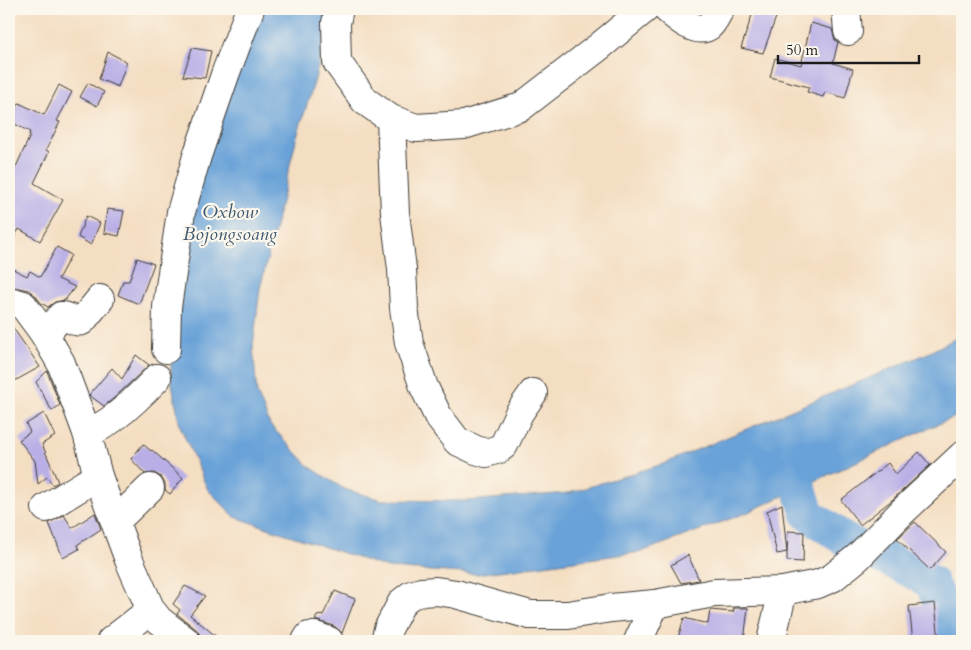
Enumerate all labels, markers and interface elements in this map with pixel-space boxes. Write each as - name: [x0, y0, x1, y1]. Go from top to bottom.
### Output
- scale bar: [778, 32, 920, 64]
- text: 50 m: [786, 40, 818, 60]
- water label: Oxbow Bojongsoang: [183, 199, 278, 247]

